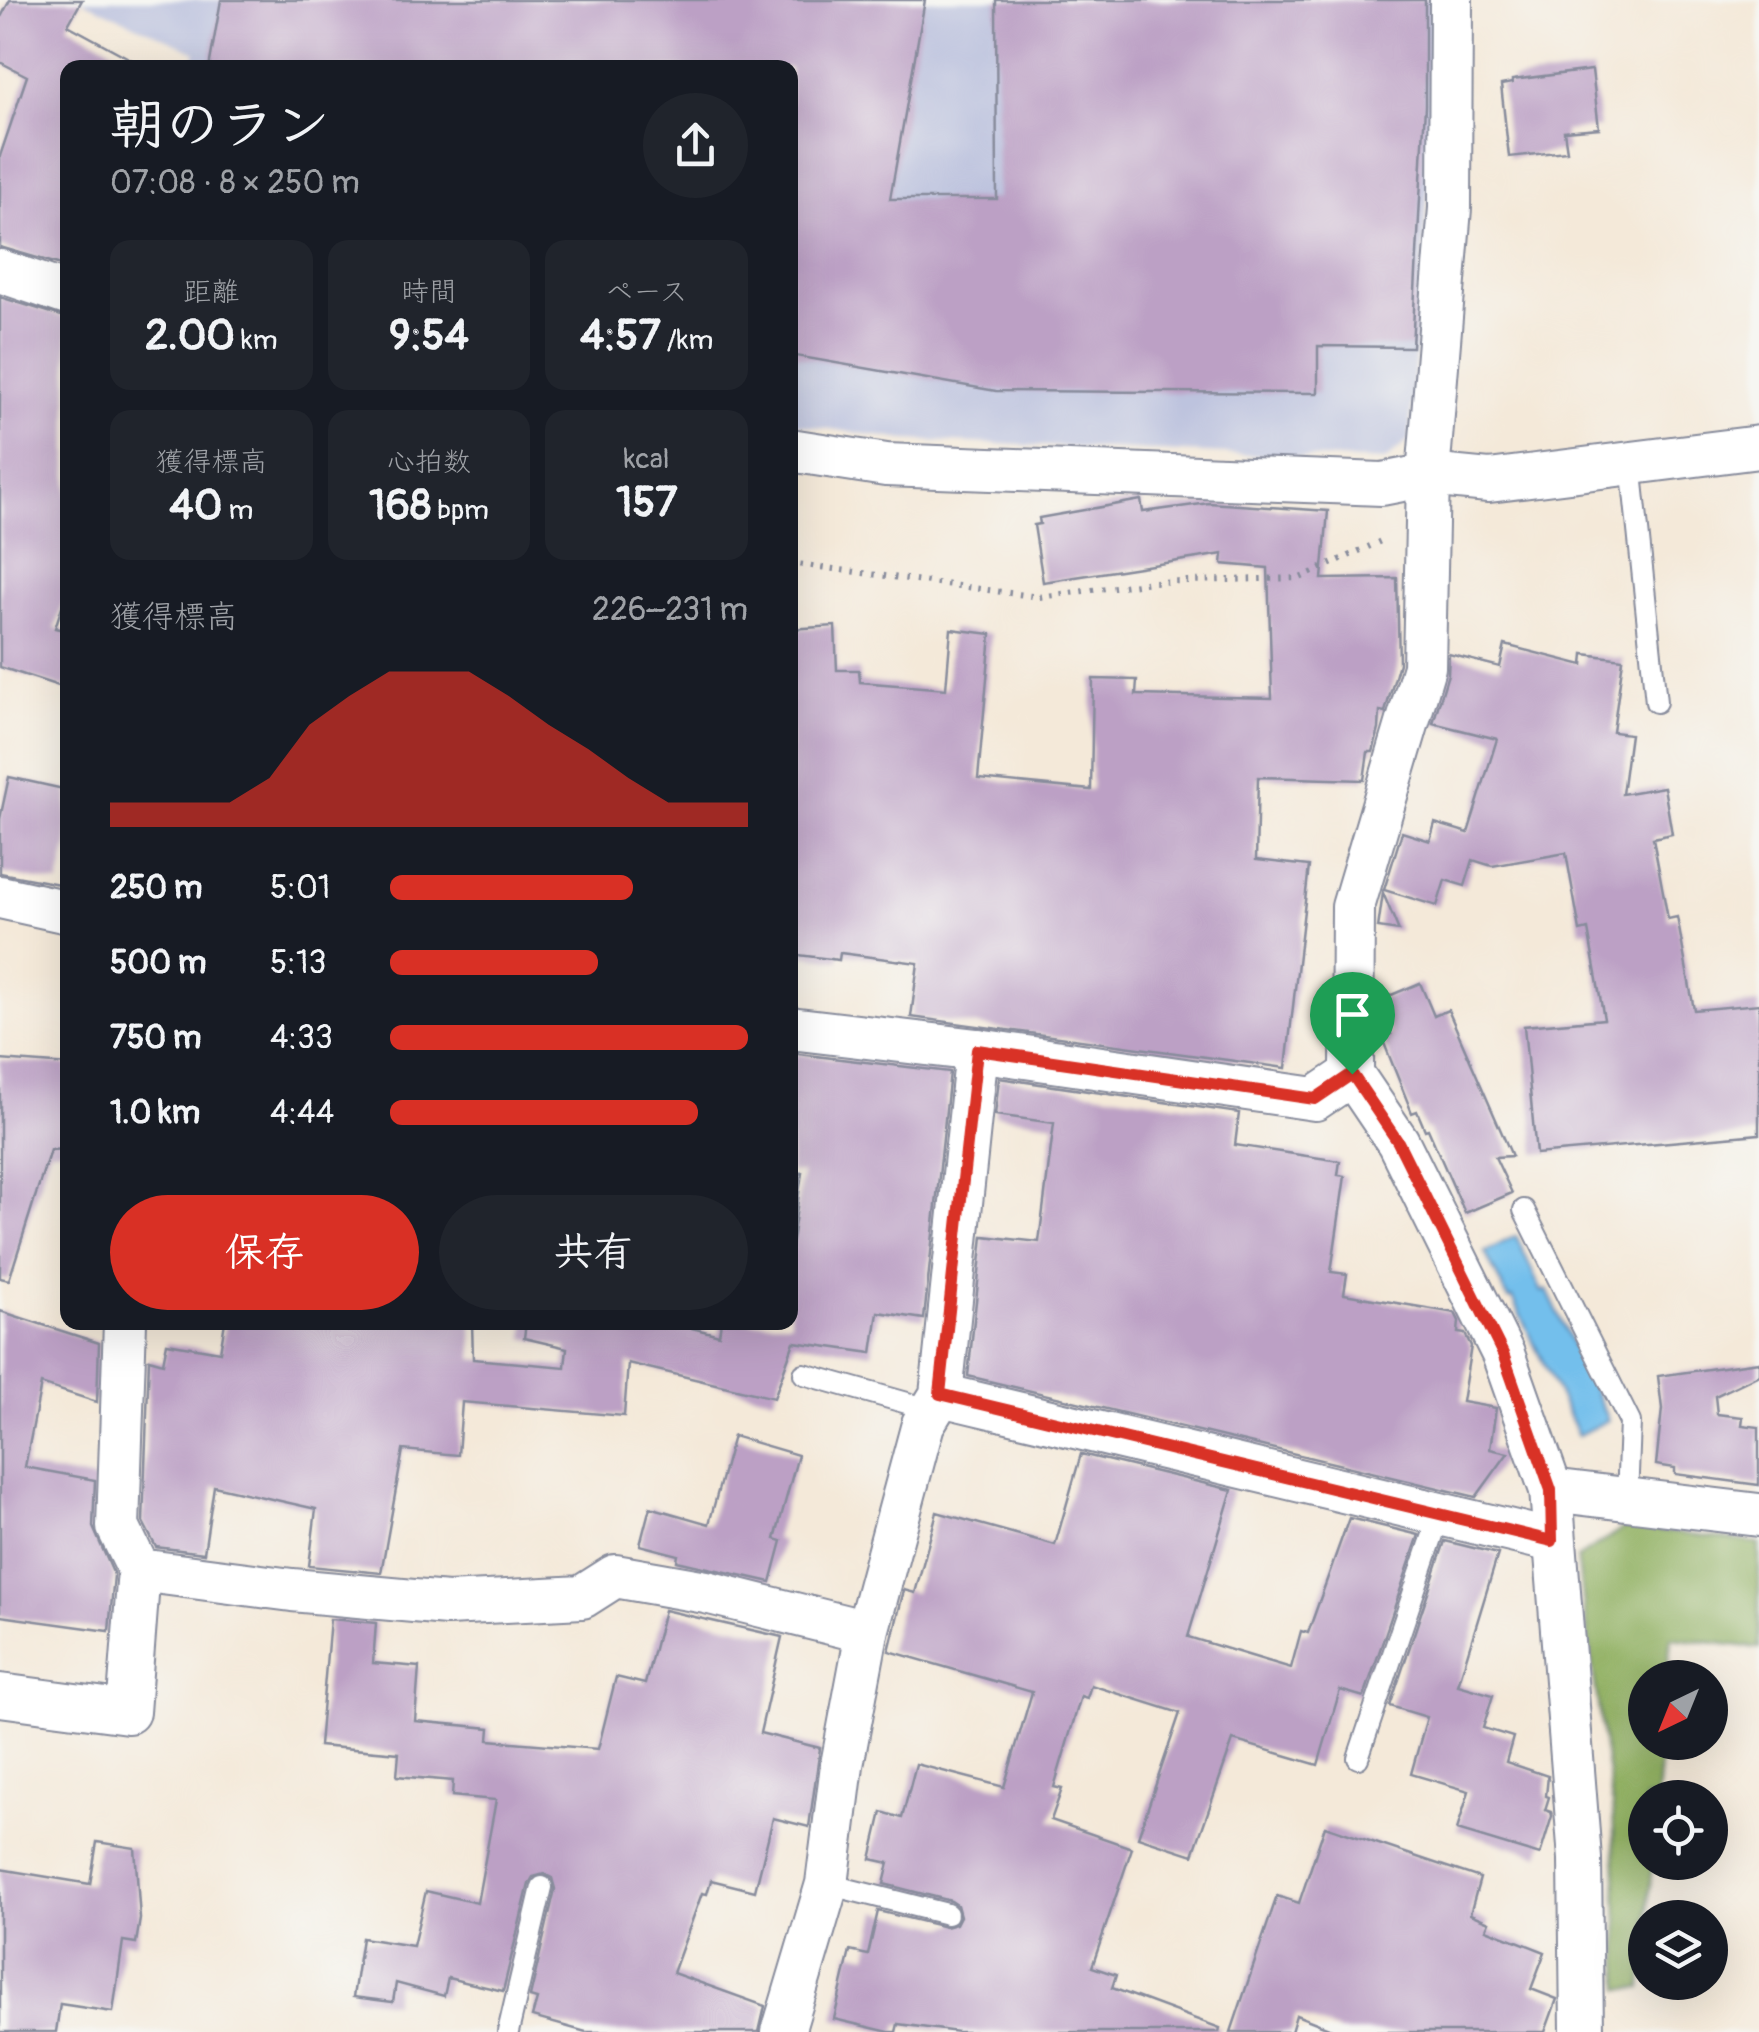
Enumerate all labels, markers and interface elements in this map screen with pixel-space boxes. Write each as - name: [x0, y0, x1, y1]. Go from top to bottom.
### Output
- text: 朝のラン: [110, 91, 330, 160]
- button: share: [643, 93, 748, 198]
- text: 07:08 · 8 × 250 m: [110, 163, 360, 203]
- text: 距離: [183, 275, 239, 310]
- text: 時間: [401, 275, 457, 310]
- text: ペース: [606, 275, 688, 310]
- text: 2.00: [145, 310, 235, 362]
- text: 9:54: [389, 310, 469, 362]
- text: 4:57: [580, 310, 661, 362]
- text: km: [235, 323, 278, 358]
- text: /km: [661, 323, 713, 358]
- text: kcal: [624, 442, 669, 477]
- text: 獲得標高: [155, 445, 267, 480]
- text: 心拍数: [387, 445, 471, 480]
- text: 157: [616, 477, 677, 529]
- text: 40: [169, 480, 222, 532]
- text: 168: [369, 480, 431, 532]
- text: m: [222, 493, 253, 528]
- text: bpm: [431, 493, 489, 528]
- text: 226–231 m: [592, 590, 748, 630]
- text: 獲得標高: [110, 597, 238, 637]
- text: 250 m: [110, 868, 202, 908]
- text: 5:01: [270, 868, 330, 908]
- text: 500 m: [110, 943, 206, 983]
- text: 5:13: [270, 943, 326, 983]
- pin: [1310, 972, 1395, 1075]
- icon: arrive: [1325, 987, 1380, 1042]
- text: 750 m: [110, 1018, 202, 1058]
- text: 4:33: [270, 1018, 333, 1058]
- text: 1.0 km: [110, 1093, 200, 1133]
- text: 4:44: [270, 1093, 334, 1133]
- button: 保存: [110, 1195, 419, 1310]
- button: 共有: [439, 1195, 748, 1310]
- north arrow: [1628, 1660, 1728, 1760]
- map controls: [1628, 1660, 1728, 2000]
- button: locate: [1628, 1780, 1728, 1880]
- button: layers: [1628, 1900, 1728, 2000]

